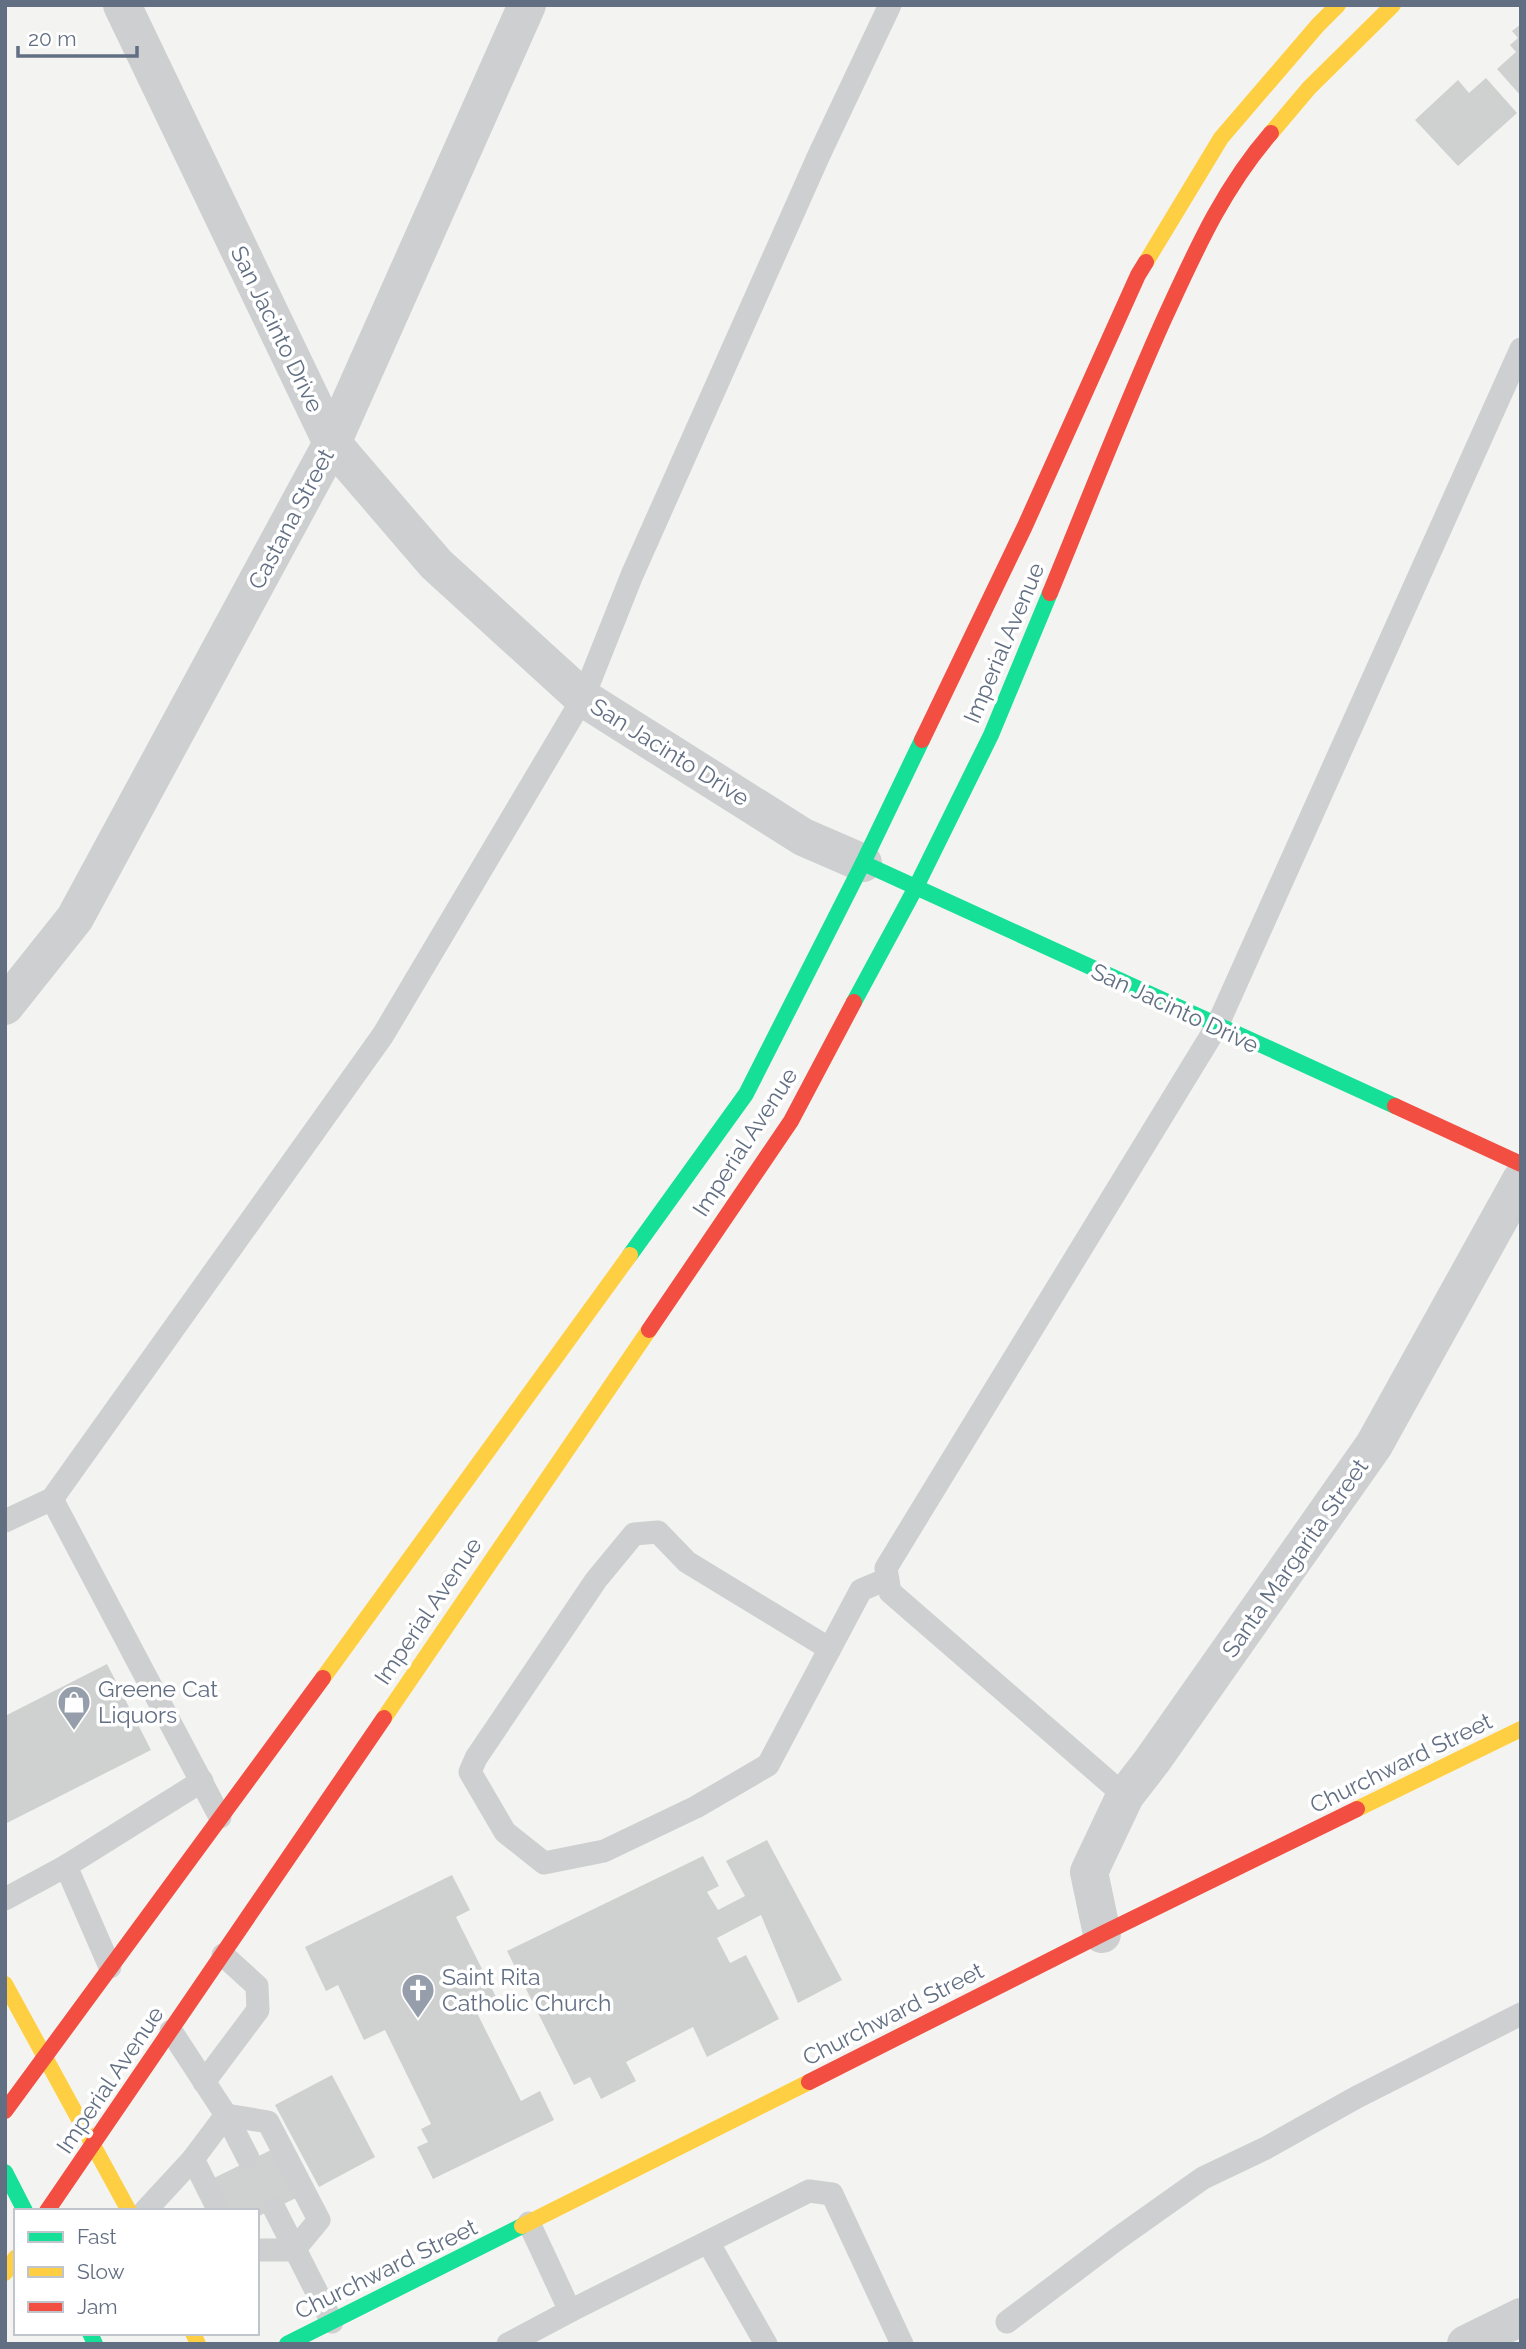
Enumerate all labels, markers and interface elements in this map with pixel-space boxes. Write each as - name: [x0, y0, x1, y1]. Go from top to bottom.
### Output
- scale bar: [18, 14, 136, 58]
- text: 20 m: [28, 26, 76, 51]
- street label: San Jacinto Drive: [226, 241, 329, 416]
- street label: Castana Street: [242, 444, 339, 594]
- street label: Imperial Avenue: [958, 559, 1049, 727]
- street label: San Jacinto Drive: [586, 692, 754, 811]
- street label: San Jacinto Drive: [1087, 957, 1263, 1058]
- street label: Imperial Avenue: [687, 1062, 803, 1221]
- street label: Santa Margarita Street: [1216, 1453, 1373, 1662]
- street label: Imperial Avenue: [368, 1532, 487, 1689]
- place label: Greene Cat Liquors: [98, 1675, 218, 1728]
- shop icon: Greene Cat Liquors: [55, 1683, 93, 1732]
- street label: Churchward Street: [1305, 1707, 1496, 1818]
- street label: Churchward Street: [798, 1956, 988, 2071]
- place label: Saint Rita Catholic Church: [442, 1963, 611, 2016]
- church icon: Saint Rita Catholic Church: [399, 1971, 437, 2020]
- street label: Imperial Avenue: [50, 2001, 169, 2158]
- legend: [14, 2209, 259, 2335]
- street label: Churchward Street: [290, 2213, 481, 2324]
- text: Fast: [77, 2224, 117, 2249]
- text: Slow: [77, 2259, 125, 2284]
- text: Jam: [77, 2294, 118, 2319]

